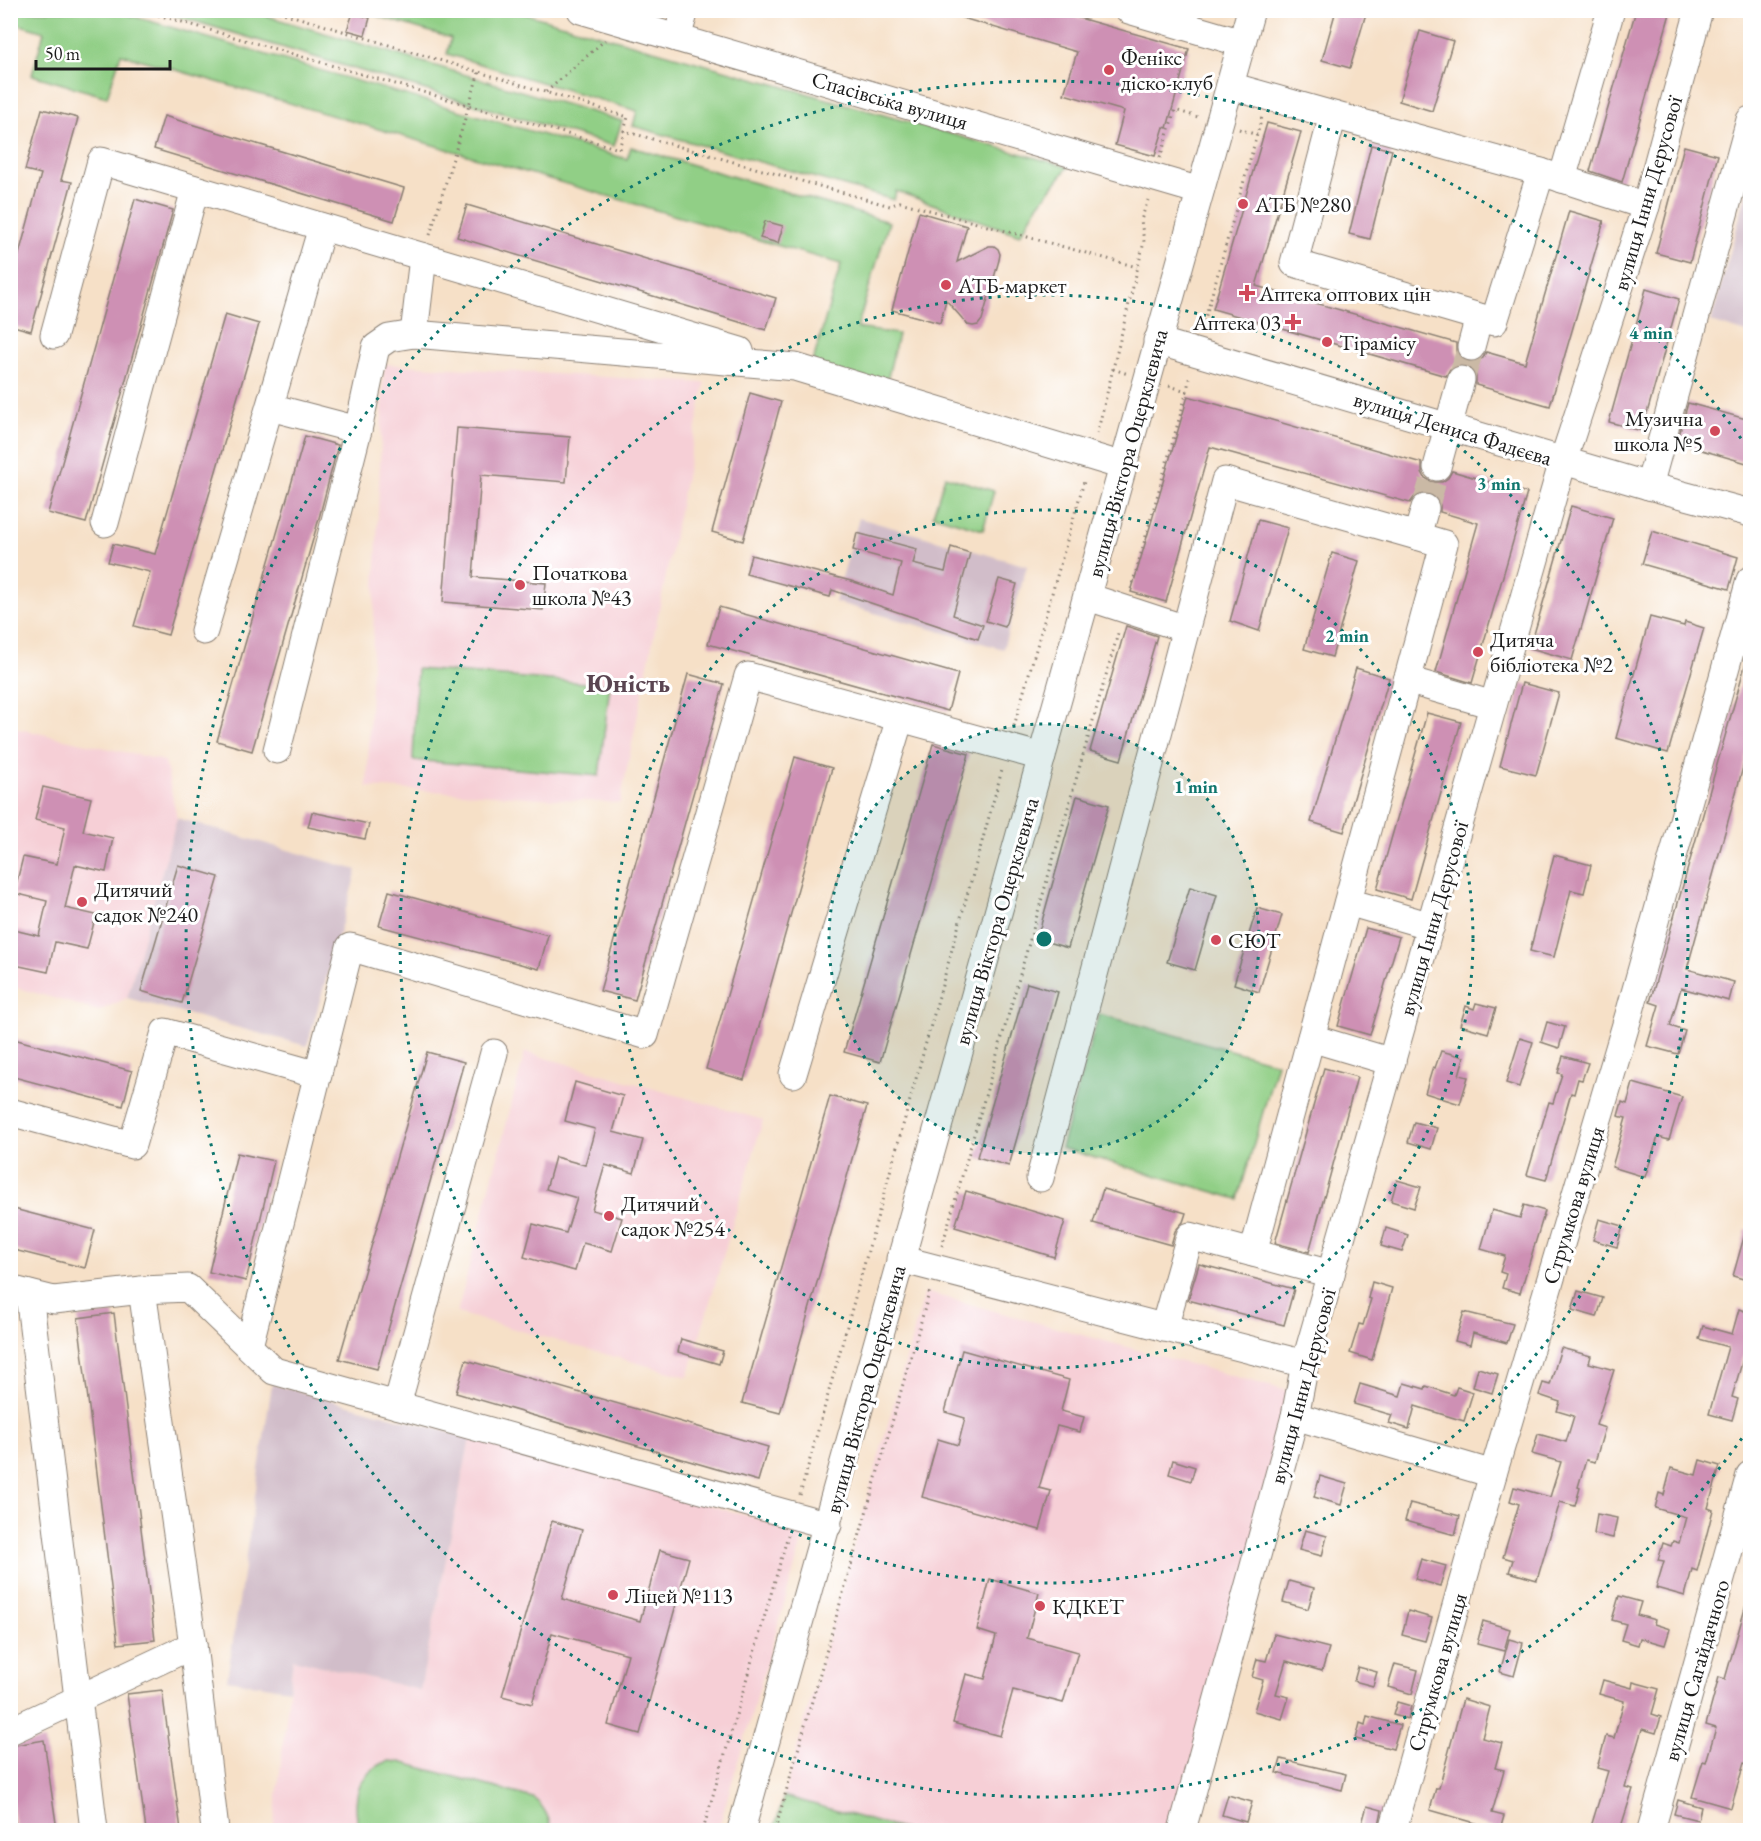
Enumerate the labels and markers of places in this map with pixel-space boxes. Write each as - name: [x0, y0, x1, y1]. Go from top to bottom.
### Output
- place label: Фенікс діско-клуб: [1121, 43, 1213, 97]
- marker: Фенікс діско-клуб: [1102, 63, 1116, 77]
- place label: АТБ №280: [1254, 190, 1351, 219]
- marker: АТБ №280: [1236, 197, 1250, 211]
- place label: АТБ-маркет: [957, 271, 1066, 300]
- marker: АТБ-маркет: [939, 278, 953, 292]
- place label: Аптека оптових цін: [1258, 279, 1431, 308]
- marker: Аптека оптових цін: [1240, 286, 1254, 300]
- place label: Аптека 03: [1192, 308, 1281, 337]
- marker: Аптека 03: [1286, 315, 1300, 329]
- place label: Тірамісу: [1339, 328, 1417, 357]
- marker: Тірамісу: [1320, 335, 1334, 349]
- place label: Музична школа №5: [1614, 404, 1703, 458]
- marker: Музична школа №5: [1708, 424, 1722, 438]
- place label: Початкова школа №43: [532, 558, 632, 612]
- marker: Початкова школа №43: [513, 578, 527, 592]
- place label: Дитяча бібліотека №2: [1490, 625, 1614, 679]
- marker: Дитяча бібліотека №2: [1471, 645, 1485, 659]
- place label: Дитячий садок №240: [94, 875, 198, 929]
- marker: Дитячий садок №240: [75, 895, 89, 909]
- place label: СЮТ: [1228, 926, 1281, 955]
- centre of rings: [1034, 929, 1054, 949]
- marker: СЮТ: [1209, 933, 1223, 947]
- place label: Дитячий садок №254: [621, 1189, 725, 1243]
- marker: Дитячий садок №254: [602, 1209, 616, 1223]
- place label: Ліцей №113: [625, 1581, 733, 1610]
- marker: Ліцей №113: [606, 1588, 620, 1602]
- place label: КДКЕТ: [1052, 1592, 1124, 1621]
- marker: КДКЕТ: [1033, 1599, 1047, 1613]

